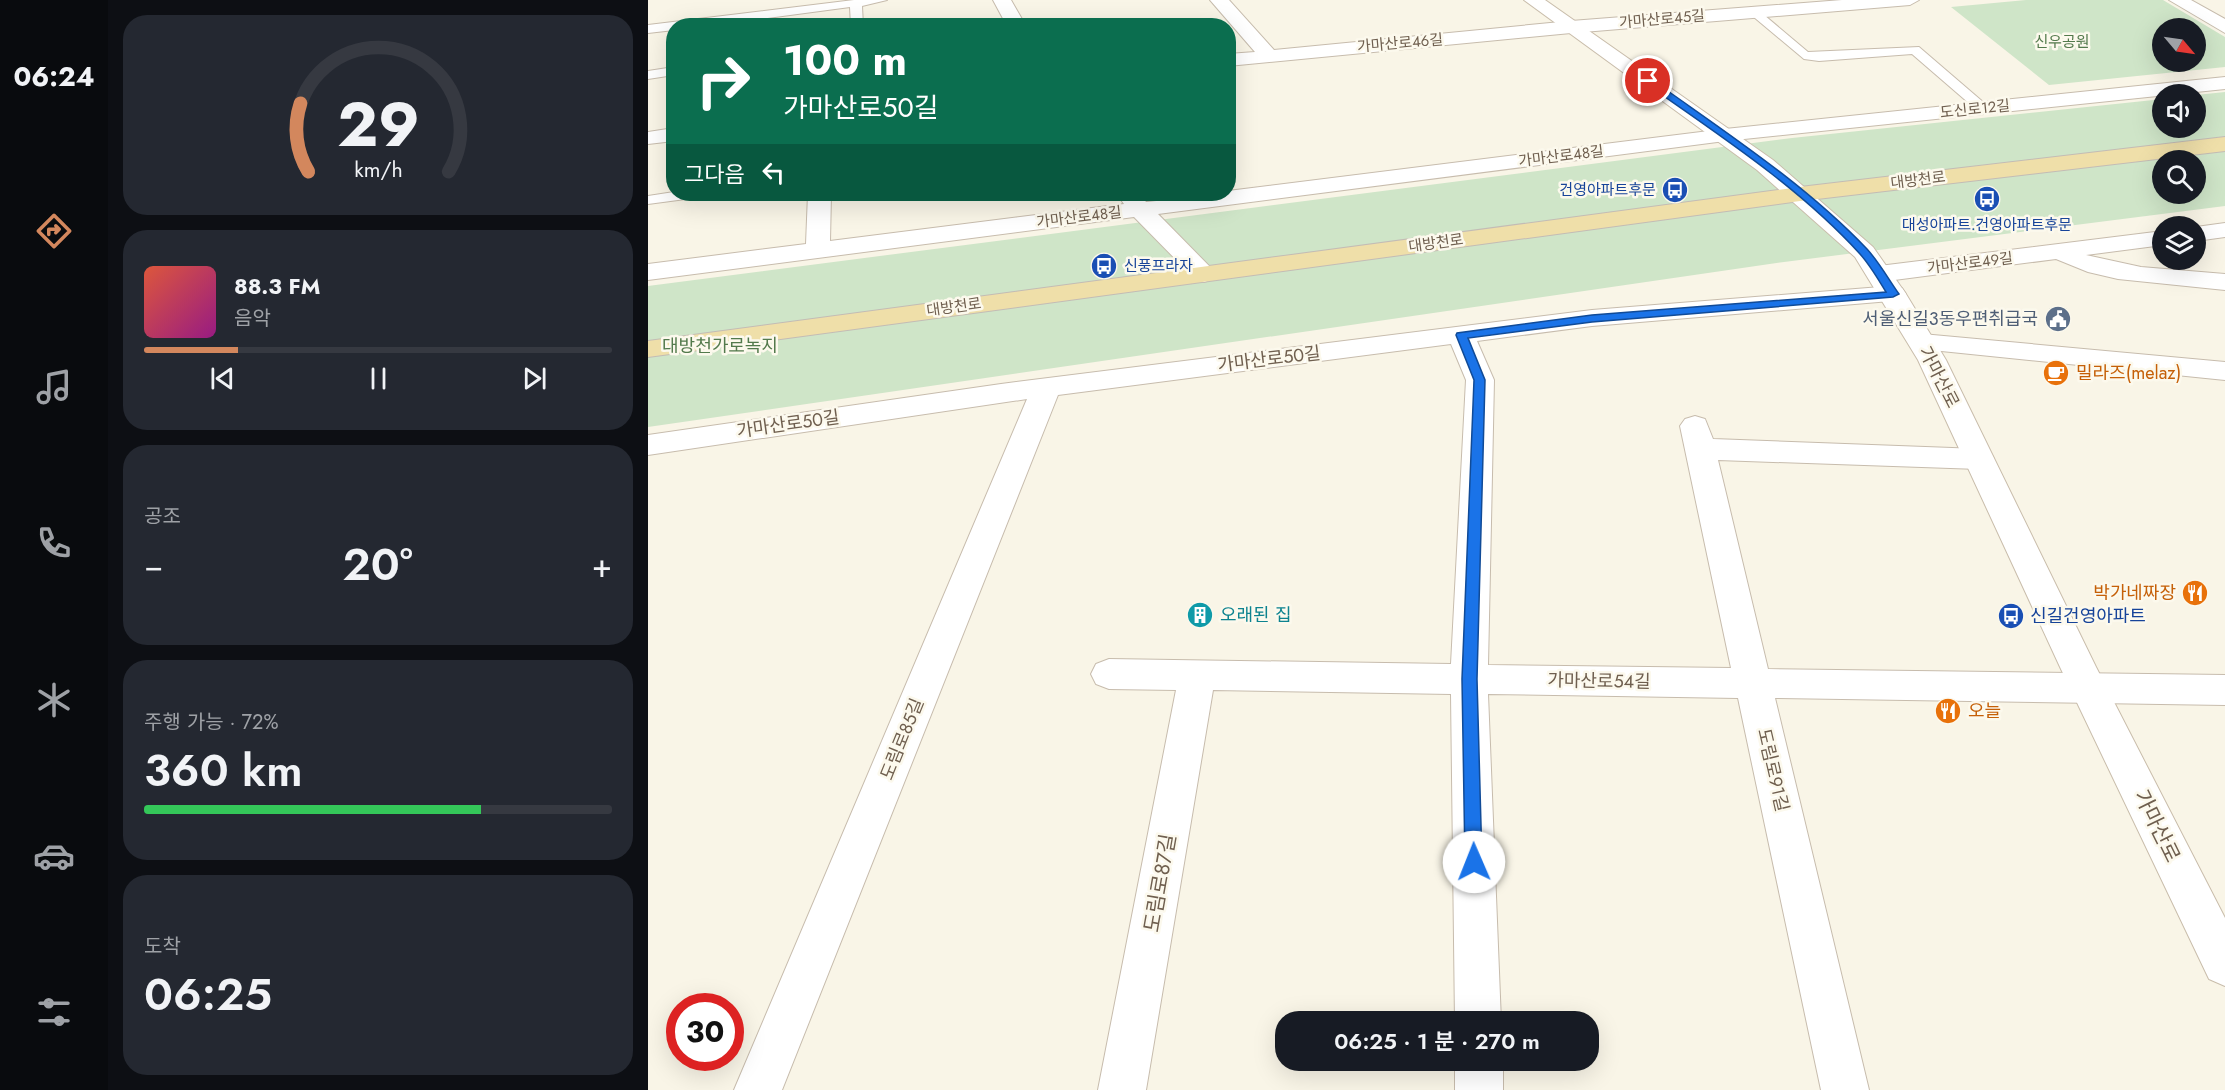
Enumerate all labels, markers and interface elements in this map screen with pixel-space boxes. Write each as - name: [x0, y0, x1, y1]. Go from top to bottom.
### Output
- street label: 가마산로45길: [1618, 4, 1706, 34]
- north arrow: [2152, 18, 2206, 72]
- map controls: [2152, 18, 2206, 270]
- street label: 가마산로46길: [1356, 28, 1444, 58]
- text: 100 m: [783, 30, 907, 91]
- park label: 신우공원: [2034, 31, 2090, 53]
- icon: right: [684, 42, 762, 120]
- pin: [1622, 55, 1673, 106]
- text: 06:24: [13, 57, 95, 96]
- icon: arrive: [1631, 64, 1664, 97]
- text: 29: [337, 79, 419, 169]
- button: sound: [2152, 84, 2206, 138]
- text: 가마산로50길: [783, 88, 939, 127]
- street label: 도신로12길: [1939, 94, 2011, 124]
- street label: 가마산로48길: [1517, 140, 1605, 172]
- button: search: [2152, 150, 2206, 204]
- text: km/h: [354, 154, 402, 185]
- icon: left: [757, 156, 790, 189]
- text: 그다음: [684, 158, 745, 190]
- street label: 대방천로: [1889, 166, 1947, 194]
- bus stop icon: 건영아파트후문: [1660, 175, 1690, 205]
- place label: 건영아파트후문: [1559, 179, 1656, 201]
- bus stop icon: 대성아파트.건영아파트후문: [1972, 184, 2002, 214]
- street label: 가마산로48길: [1035, 201, 1123, 233]
- icon: directions: [33, 210, 75, 252]
- place label: 대성아파트.건영아파트후문: [1902, 214, 2072, 236]
- button: layers: [2152, 216, 2206, 270]
- street label: 대방천로: [1407, 228, 1465, 258]
- street label: 가마산로49길: [1926, 247, 2014, 279]
- bus stop icon: 신풍프라자: [1089, 251, 1119, 281]
- place label: 신풍프라자: [1124, 255, 1193, 277]
- text: 88.3 FM: [234, 270, 320, 302]
- street label: 대방천로: [925, 292, 983, 322]
- text: 음악: [234, 304, 271, 333]
- public building icon: 서울신길3동우편취급국: [2043, 304, 2073, 334]
- place label: 서울신길3동우편취급국: [1863, 306, 2038, 332]
- park label: 대방천가로녹지: [662, 333, 778, 359]
- street label: 가마산로50길: [1216, 340, 1322, 378]
- street label: 가마산로: [1912, 342, 1966, 412]
- cafe icon: 밀라즈(melaz): [2041, 358, 2071, 388]
- place label: 밀라즈(melaz): [2076, 360, 2181, 386]
- icon: previous: [206, 362, 239, 395]
- icon: pause: [362, 362, 395, 395]
- icon: next: [518, 362, 551, 395]
- icon: music: [33, 366, 75, 408]
- street label: 가마산로50길: [735, 404, 841, 444]
- text: 공조: [144, 502, 181, 531]
- icon: phone: [33, 522, 75, 564]
- text: 20°: [342, 532, 413, 597]
- text: −: [144, 542, 163, 589]
- text: +: [592, 542, 612, 589]
- restaurant icon: 박가네짜장: [2180, 578, 2210, 608]
- place label: 박가네짜장: [2093, 580, 2176, 606]
- building icon: 오래된 집: [1185, 600, 1215, 630]
- bus stop icon: 신길건영아파트: [1996, 601, 2026, 631]
- place label: 오래된 집: [1220, 602, 1292, 628]
- place label: 신길건영아파트: [2030, 603, 2146, 629]
- street label: 가마산로54길: [1547, 667, 1651, 695]
- icon: climate: [33, 679, 75, 721]
- street label: 도림로85길: [874, 694, 930, 784]
- restaurant icon: 오늘: [1933, 696, 1963, 726]
- place label: 오늘: [1968, 698, 2001, 724]
- text: 주행 가능 · 72%: [144, 708, 279, 737]
- street label: 도림로91길: [1751, 726, 1795, 814]
- text: 360 km: [144, 738, 303, 803]
- street label: 가마산로: [2127, 785, 2187, 867]
- position arrow: [1442, 830, 1506, 894]
- street label: 도림로87길: [1137, 831, 1183, 935]
- icon: car: [33, 835, 75, 877]
- text: 도착: [144, 932, 181, 961]
- text: 06:25: [144, 962, 272, 1027]
- icon: filters: [33, 991, 75, 1033]
- speed limit sign: 30: [666, 993, 744, 1071]
- text: 06:25 · 1 분 · 270 m: [1334, 1025, 1540, 1057]

